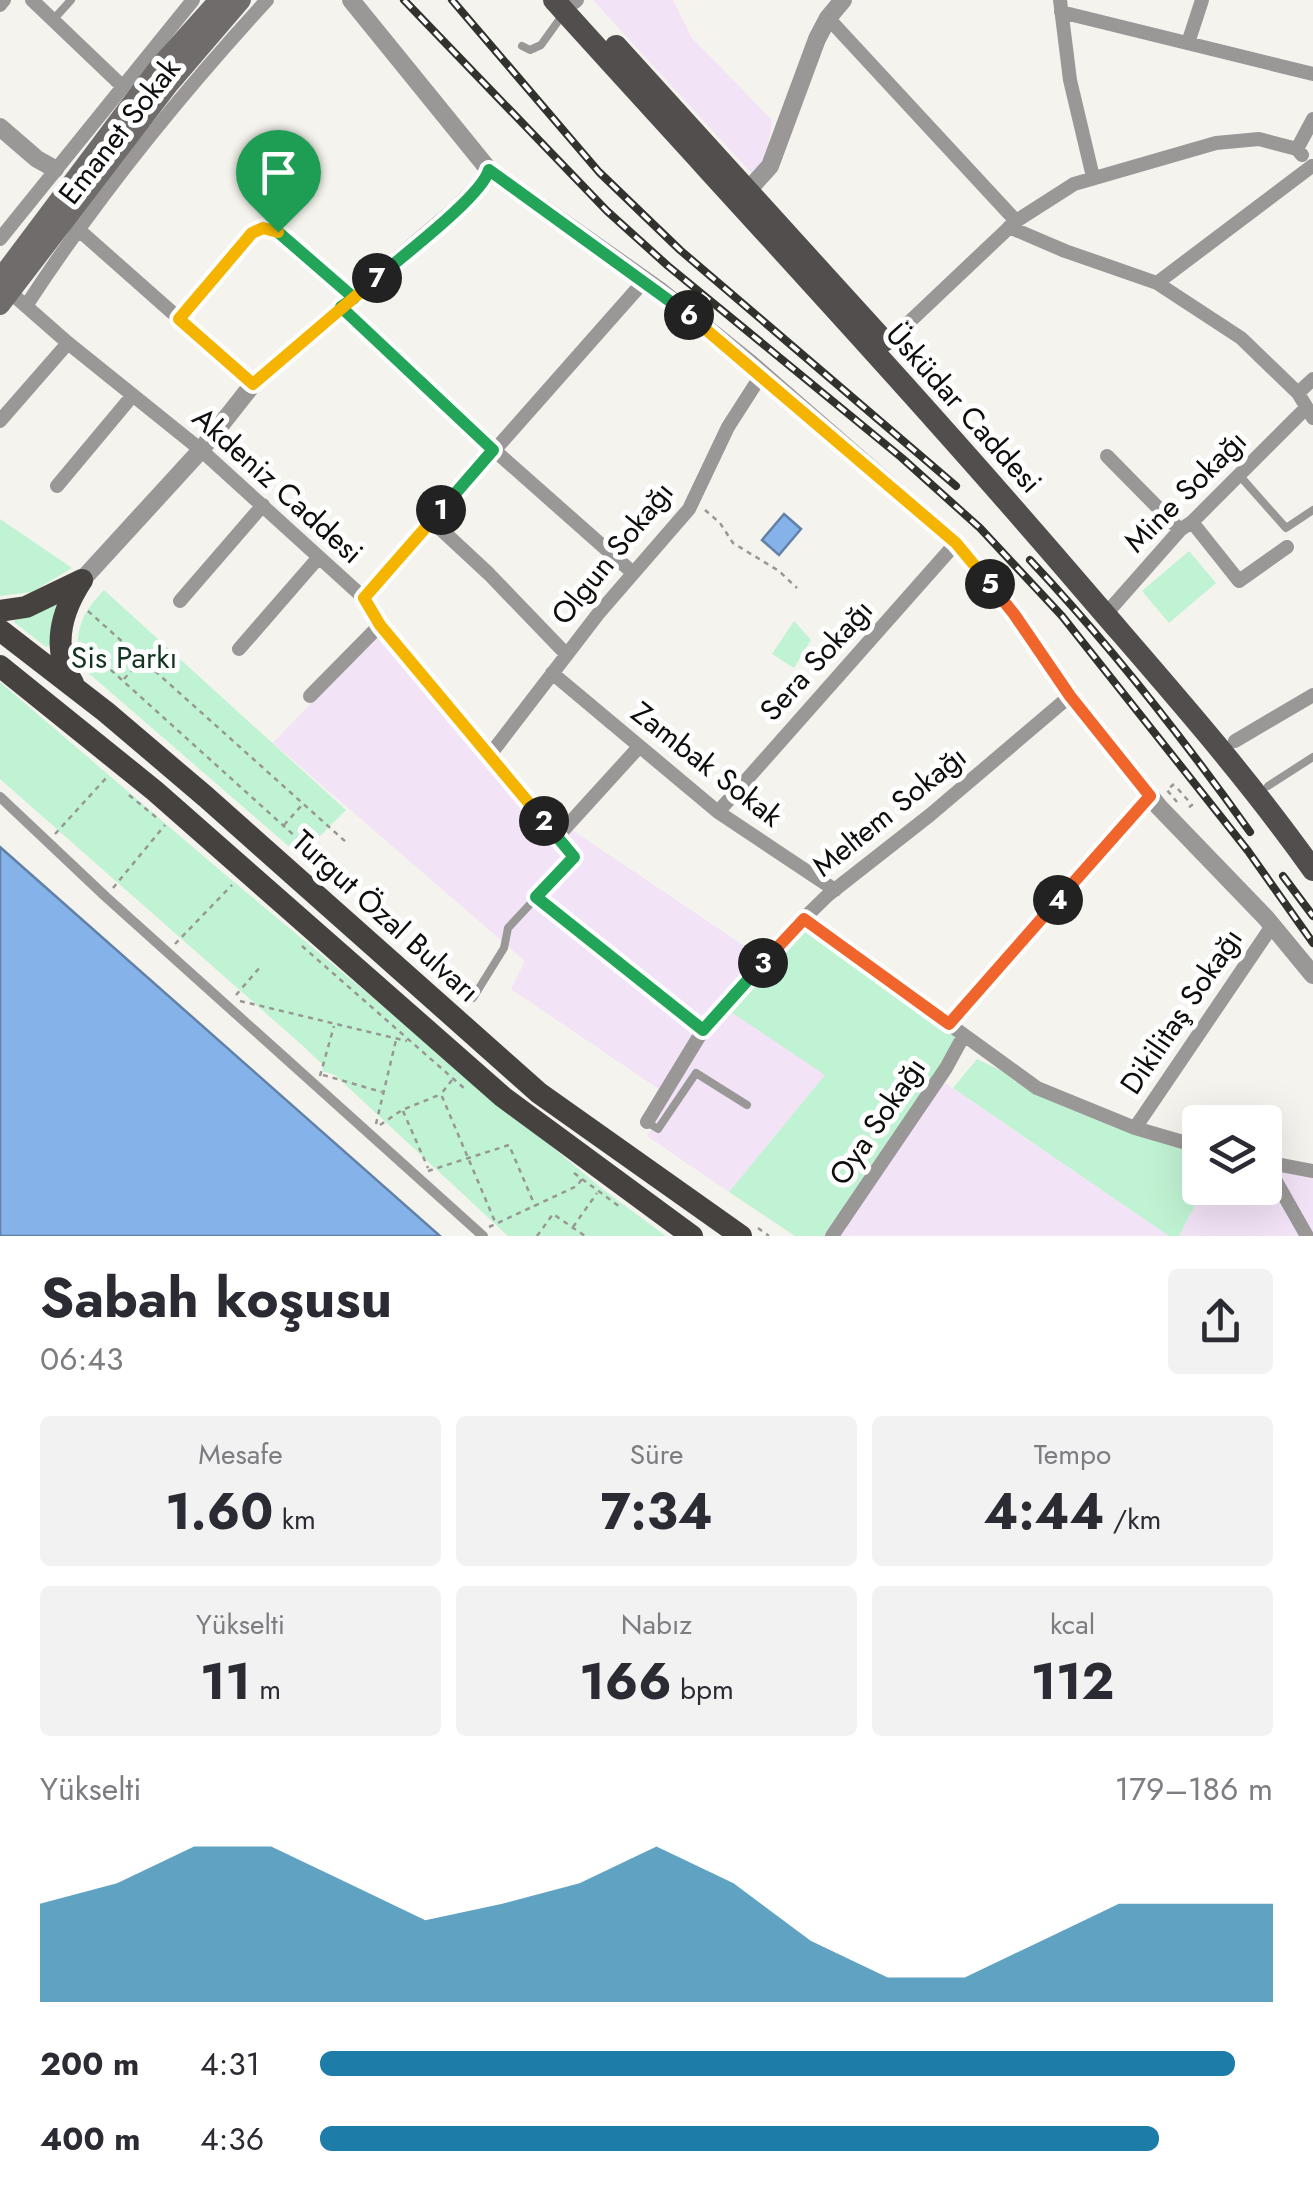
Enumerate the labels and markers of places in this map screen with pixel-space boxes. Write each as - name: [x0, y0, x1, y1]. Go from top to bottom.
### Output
- pin: [236, 130, 321, 233]
- pin: 7: [352, 253, 402, 303]
- pin: 6: [664, 290, 714, 340]
- pin: 1: [416, 485, 466, 535]
- pin: 5: [965, 559, 1015, 609]
- pin: 2: [519, 796, 569, 846]
- pin: 4: [1033, 875, 1083, 925]
- pin: 3: [738, 938, 788, 988]

